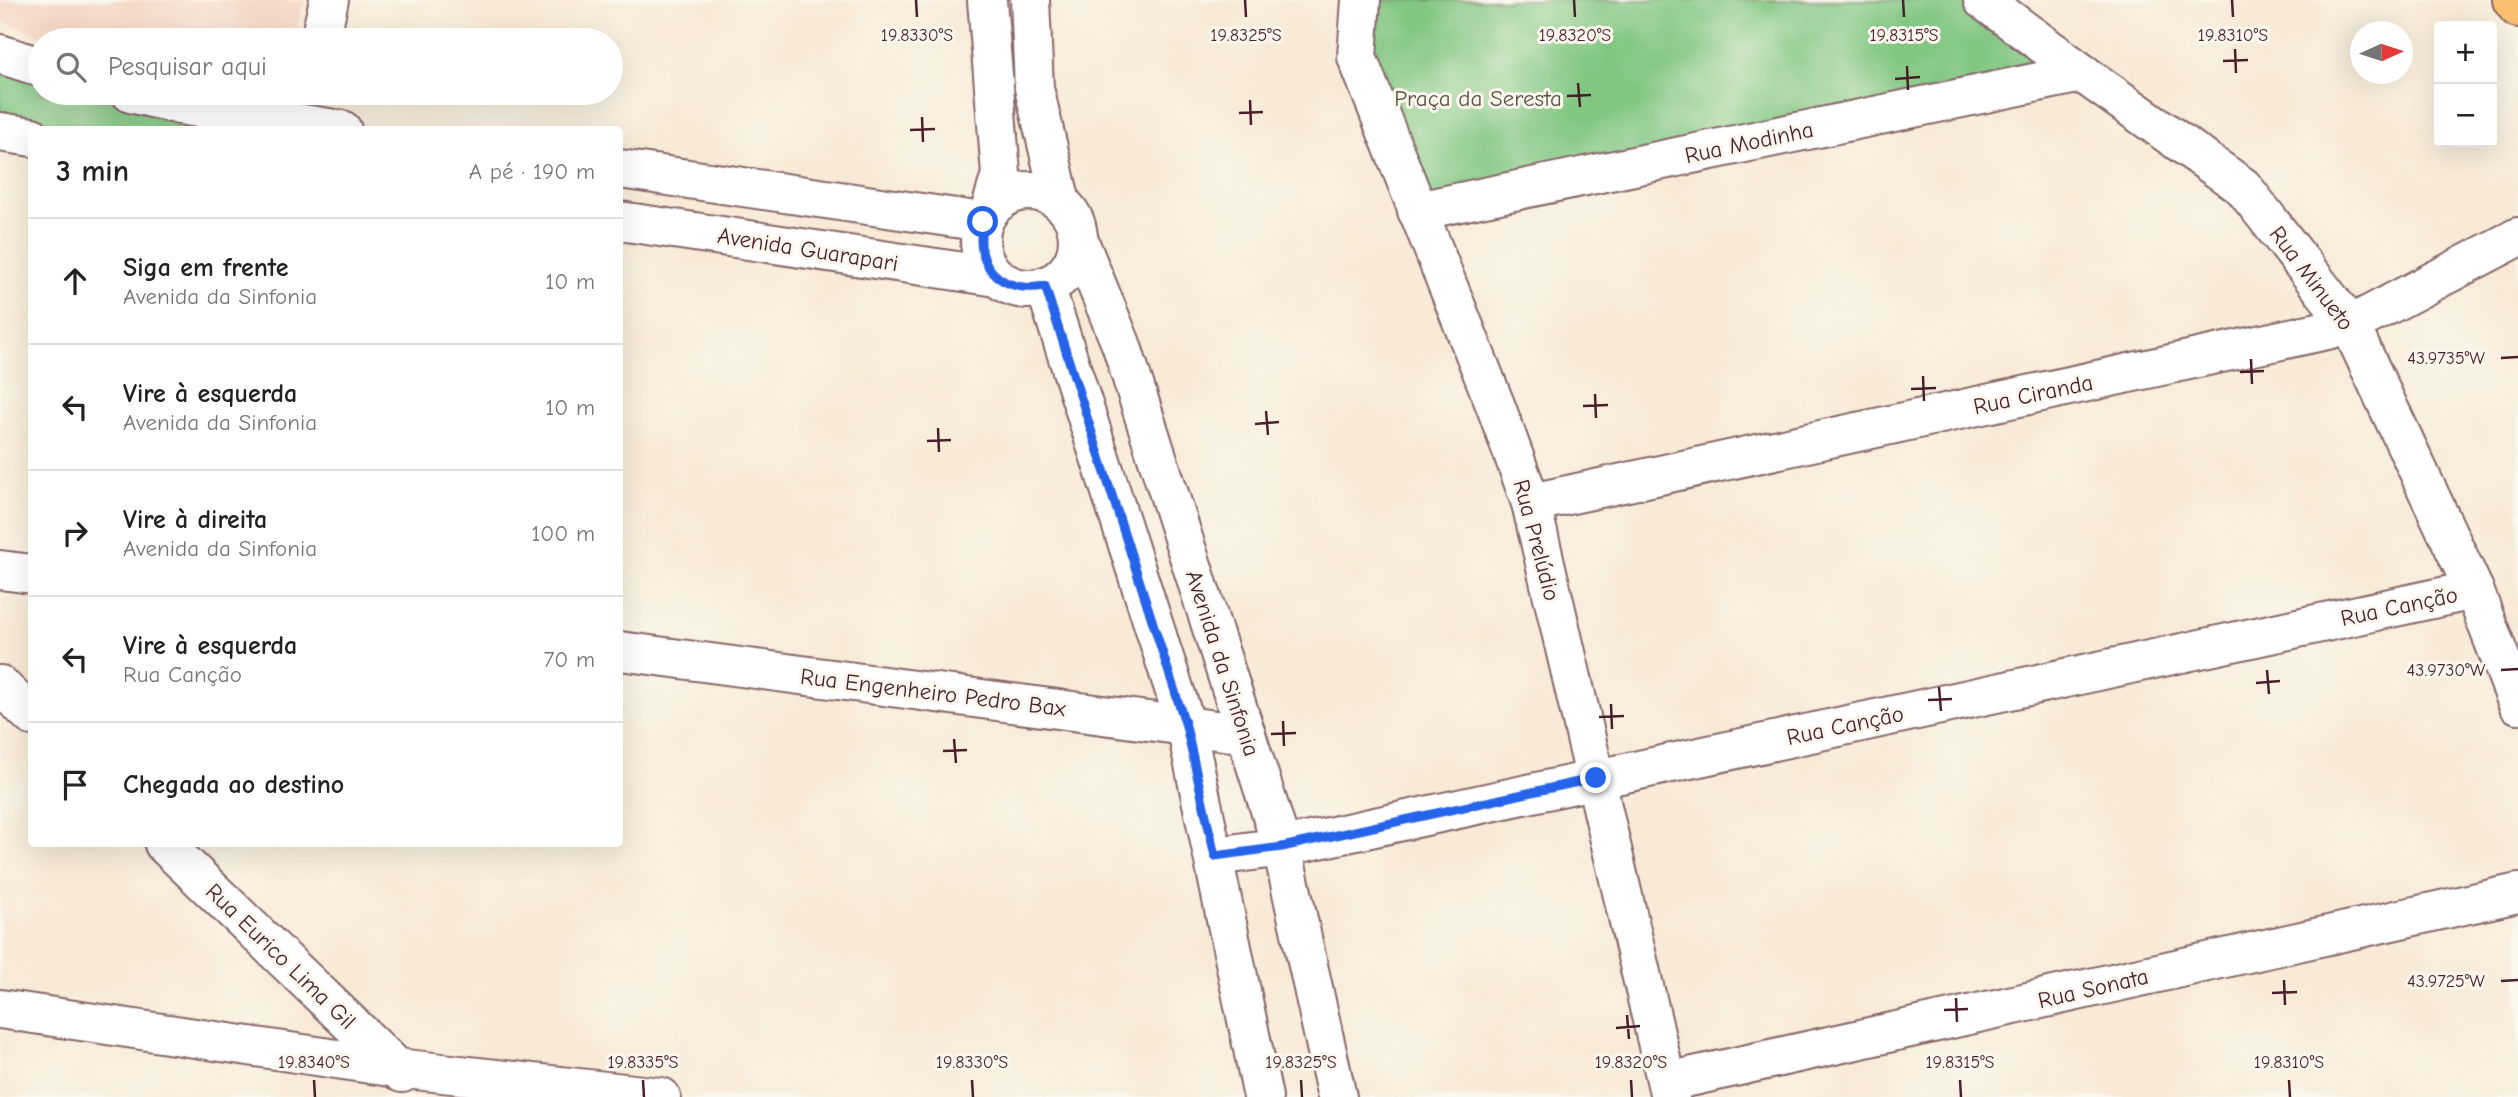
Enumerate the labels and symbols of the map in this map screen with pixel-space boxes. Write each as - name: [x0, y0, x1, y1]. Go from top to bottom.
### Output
- north arrow: [2350, 21, 2413, 84]
- text: 19.8330°S: [881, 25, 953, 46]
- text: 19.8325°S: [1210, 25, 1282, 46]
- text: 19.8320°S: [1539, 25, 1611, 46]
- text: 19.8315°S: [1869, 25, 1939, 46]
- text: 19.8310°S: [2198, 25, 2268, 46]
- park label: Praça da Seresta: [1394, 85, 1562, 112]
- street label: Rua Modinha: [1682, 116, 1816, 169]
- route start: [967, 206, 998, 237]
- street label: Rua Minueto: [2264, 221, 2360, 336]
- street label: Avenida Guarapari: [716, 222, 900, 277]
- text: 43.9735°W: [2407, 348, 2485, 369]
- street label: Rua Ciranda: [1971, 369, 2095, 420]
- street label: Rua Prelúdio: [1507, 477, 1566, 604]
- street label: Avenida da Sinfonia: [1180, 567, 1265, 760]
- street label: Rua Canção: [2338, 581, 2460, 632]
- text: 43.9730°W: [2407, 660, 2486, 681]
- street label: Rua Engenheiro Pedro Bax: [799, 663, 1067, 722]
- street label: Rua Canção: [1784, 700, 1906, 751]
- route end: [1580, 762, 1611, 793]
- street label: Rua Eurico Lima Gil: [200, 878, 361, 1035]
- street label: Rua Sonata: [2035, 963, 2151, 1014]
- text: 43.9725°W: [2407, 971, 2485, 992]
- text: 19.8340°S: [278, 1052, 350, 1073]
- text: 19.8335°S: [607, 1052, 679, 1073]
- text: 19.8330°S: [936, 1052, 1008, 1073]
- text: 19.8325°S: [1265, 1052, 1337, 1073]
- text: 19.8320°S: [1595, 1052, 1667, 1073]
- text: 19.8315°S: [1925, 1052, 1995, 1073]
- text: 19.8310°S: [2254, 1052, 2324, 1073]

